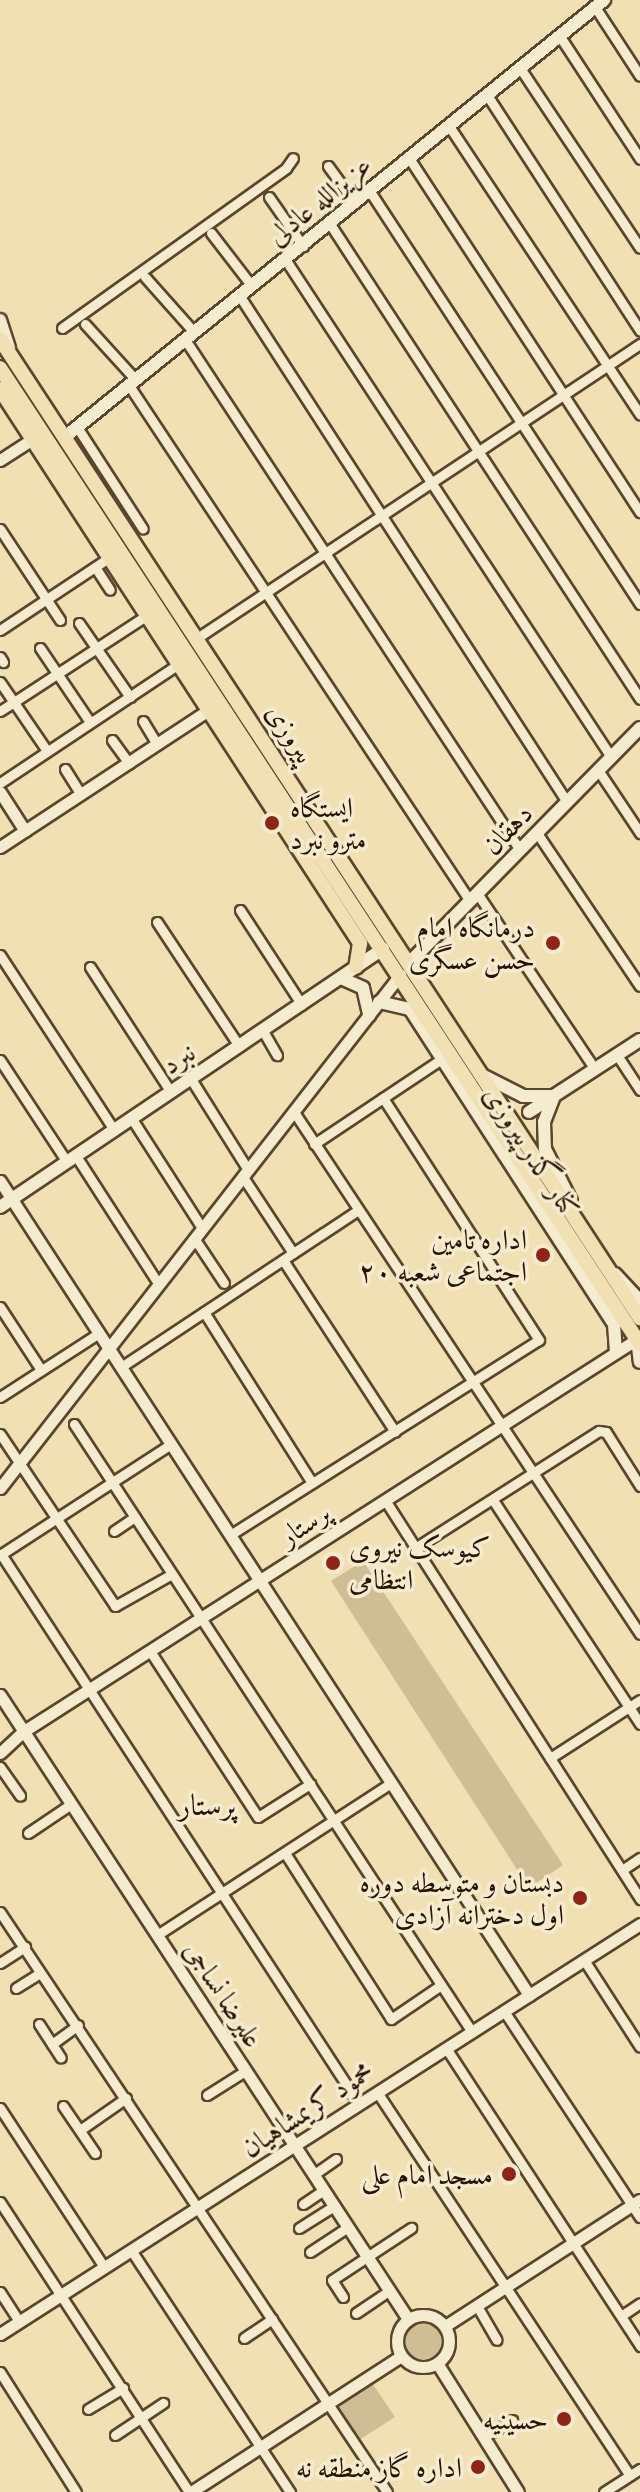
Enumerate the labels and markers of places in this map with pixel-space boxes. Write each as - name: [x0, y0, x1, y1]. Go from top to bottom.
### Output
- place label: ایستگاه مترو نبرد: [290, 790, 366, 856]
- marker: ایستگاه مترو نبرد: [261, 812, 283, 834]
- place label: درمانگاه امام حسن عسگری: [409, 910, 535, 976]
- marker: درمانگاه امام حسن عسگری: [542, 932, 564, 954]
- place label: اداره تامین اجتماعی شعبه ۲۰: [359, 1222, 527, 1288]
- marker: اداره تامین اجتماعی شعبه ۲۰: [534, 1246, 552, 1264]
- place label: کیوسک نیروی انتظامی: [349, 1530, 490, 1596]
- marker: کیوسک نیروی انتظامی: [324, 1554, 342, 1572]
- place label: دبستان و متوسطه دوره اول دخترانه آزادی: [360, 1865, 564, 1931]
- marker: دبستان و متوسطه دوره اول دخترانه آزادی: [571, 1889, 589, 1907]
- place label: مسجد امام علی: [361, 2157, 493, 2191]
- marker: مسجد امام علی: [500, 2165, 518, 2183]
- place label: حسینیه: [483, 2402, 548, 2436]
- marker: حسینیه: [555, 2410, 573, 2428]
- place label: اداره گاز منطقه نه: [296, 2450, 462, 2484]
- marker: اداره گاز منطقه نه: [469, 2458, 487, 2476]

